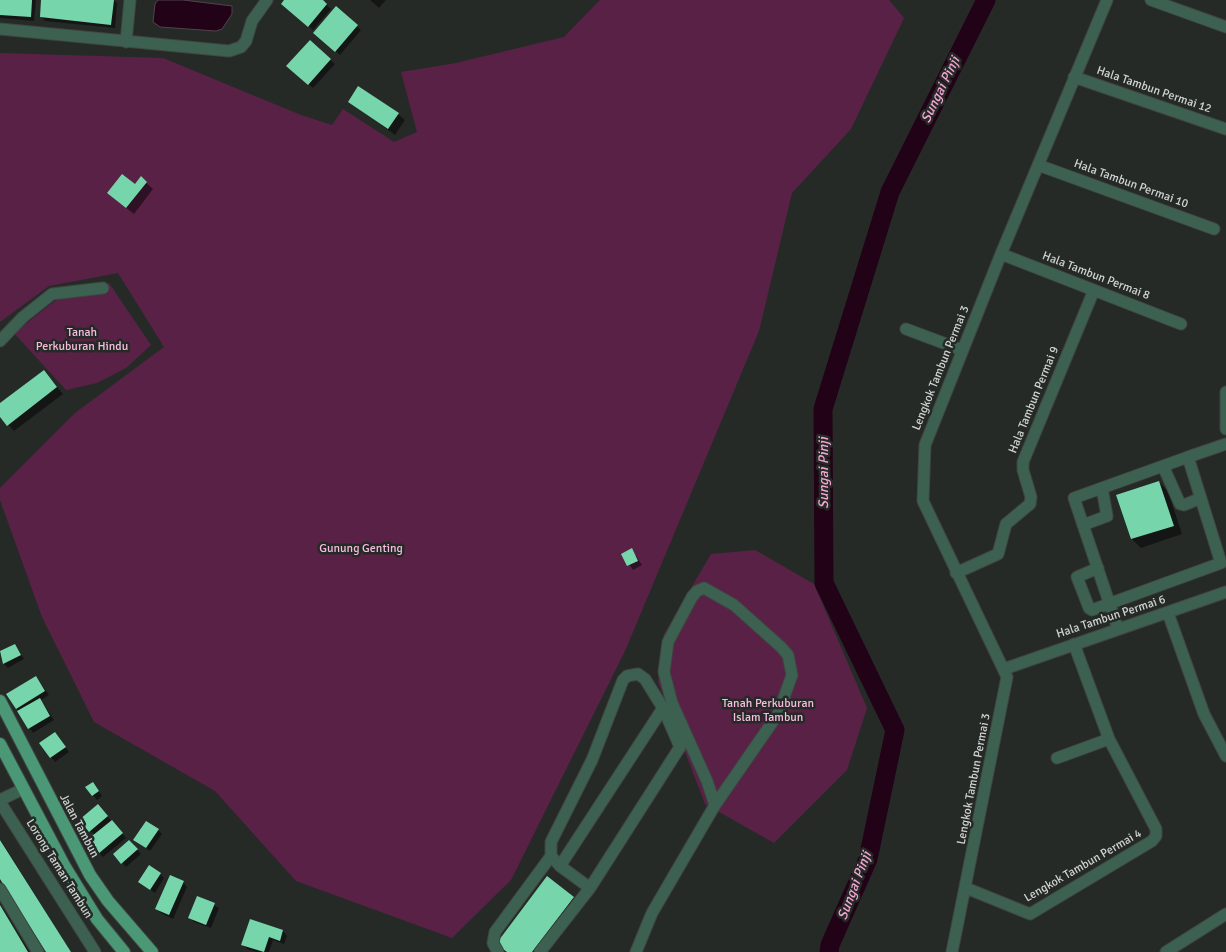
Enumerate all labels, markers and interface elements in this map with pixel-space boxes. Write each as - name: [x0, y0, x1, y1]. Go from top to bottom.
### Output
- water label: Sungai Pinji: [918, 54, 964, 126]
- street label: Hala Tambun Permai 12: [1095, 64, 1213, 116]
- street label: Hala Tambun Permai 10: [1072, 157, 1190, 211]
- street label: Hala Tambun Permai 8: [1040, 249, 1152, 303]
- street label: Lengkok Tambun Permai 3: [909, 304, 973, 432]
- park label: Tanah Perkuburan Hindu: [36, 326, 128, 354]
- street label: Hala Tambun Permai 9: [1006, 344, 1062, 456]
- water label: Sungai Pinji: [816, 437, 832, 509]
- park label: Gunung Genting: [319, 542, 403, 556]
- street label: Hala Tambun Permai 6: [1054, 593, 1168, 641]
- park label: Tanah Perkuburan Islam Tambun: [722, 697, 814, 725]
- street label: Lengkok Tambun Permai 3: [954, 712, 994, 846]
- street label: Jalan Tambun: [56, 792, 102, 860]
- street label: Lorong Taman Tambun: [23, 817, 95, 921]
- street label: Lengkok Tambun Permai 4: [1022, 826, 1144, 906]
- water label: Sungai Pinji: [834, 850, 876, 922]

